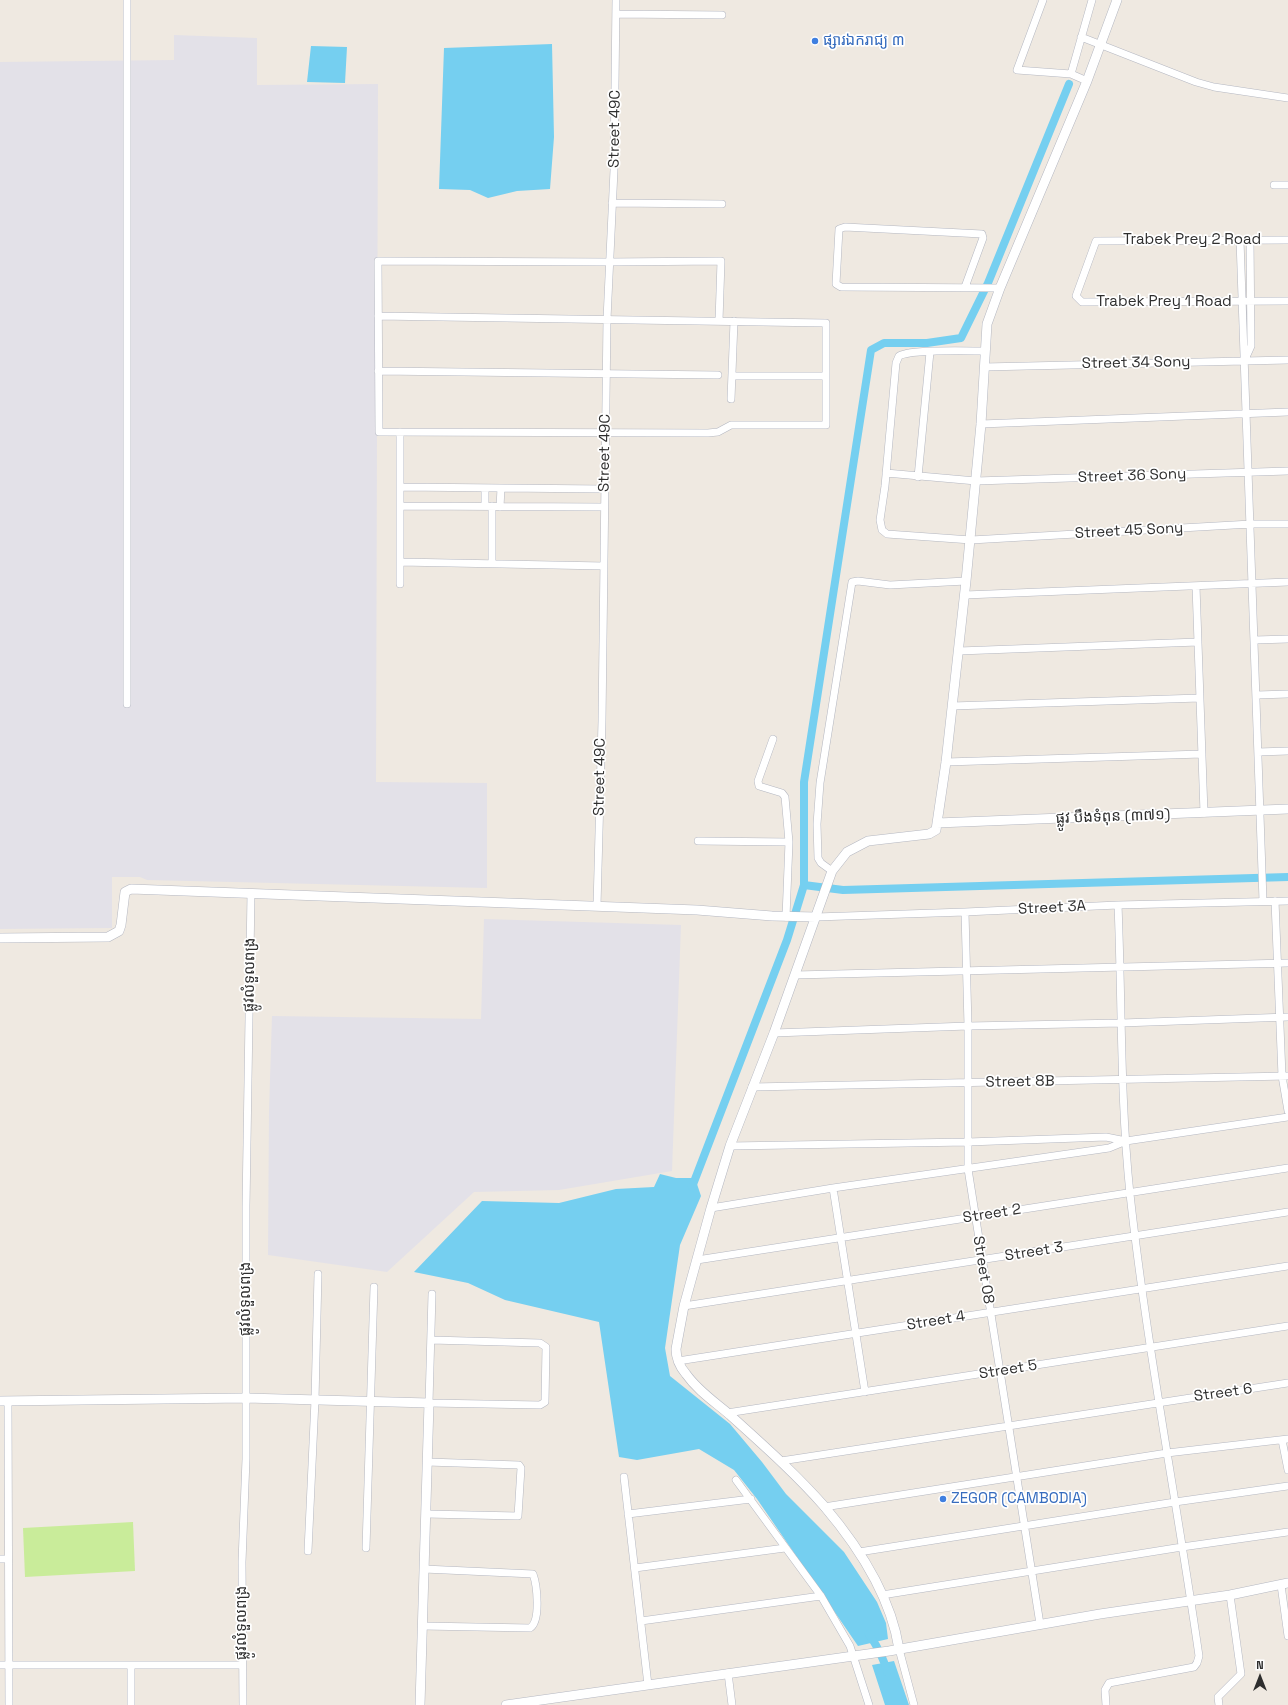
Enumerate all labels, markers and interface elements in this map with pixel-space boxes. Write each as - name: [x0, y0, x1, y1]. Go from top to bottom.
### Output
- place label: ផ្សារឯករាជ្យ ៣: [823, 32, 905, 50]
- marker: ផ្សារឯករាជ្យ ៣: [810, 36, 820, 46]
- street label: Street 49C: [605, 90, 625, 168]
- street label: Trabek Prey 2 Road: [1123, 231, 1261, 249]
- street label: Trabek Prey 1 Road: [1096, 293, 1232, 311]
- street label: Street 34 Sony: [1081, 353, 1191, 373]
- street label: Street 49C: [595, 414, 615, 492]
- street label: Street 36 Sony: [1077, 465, 1187, 487]
- street label: Street 45 Sony: [1074, 519, 1184, 543]
- street label: Street 49C: [590, 738, 610, 816]
- street label: ផ្លូវ បឹងទំពុន (៣៧១): [1055, 806, 1171, 828]
- street label: Street 3A: [1017, 897, 1087, 919]
- street label: ផ្លូវលំទួលពង្រ: [240, 938, 260, 1012]
- street label: Street 8B: [985, 1072, 1055, 1092]
- street label: Street 2: [962, 1201, 1022, 1227]
- street label: Street 08: [969, 1235, 997, 1305]
- street label: Street 3: [1004, 1239, 1064, 1265]
- street label: ផ្លូវលំទួលពង្រ: [237, 1262, 255, 1336]
- street label: Street 4: [905, 1307, 967, 1335]
- street label: Street 5: [978, 1357, 1038, 1383]
- street label: Street 6: [1193, 1380, 1253, 1406]
- place label: ZEGOR (CAMBODIA): [951, 1490, 1087, 1508]
- marker: ZEGOR (CAMBODIA): [938, 1494, 948, 1504]
- street label: ផ្លូវលំទួលពង្រ: [233, 1586, 251, 1660]
- north arrow: [1240, 1657, 1280, 1697]
- text: N: [1256, 1658, 1264, 1672]

